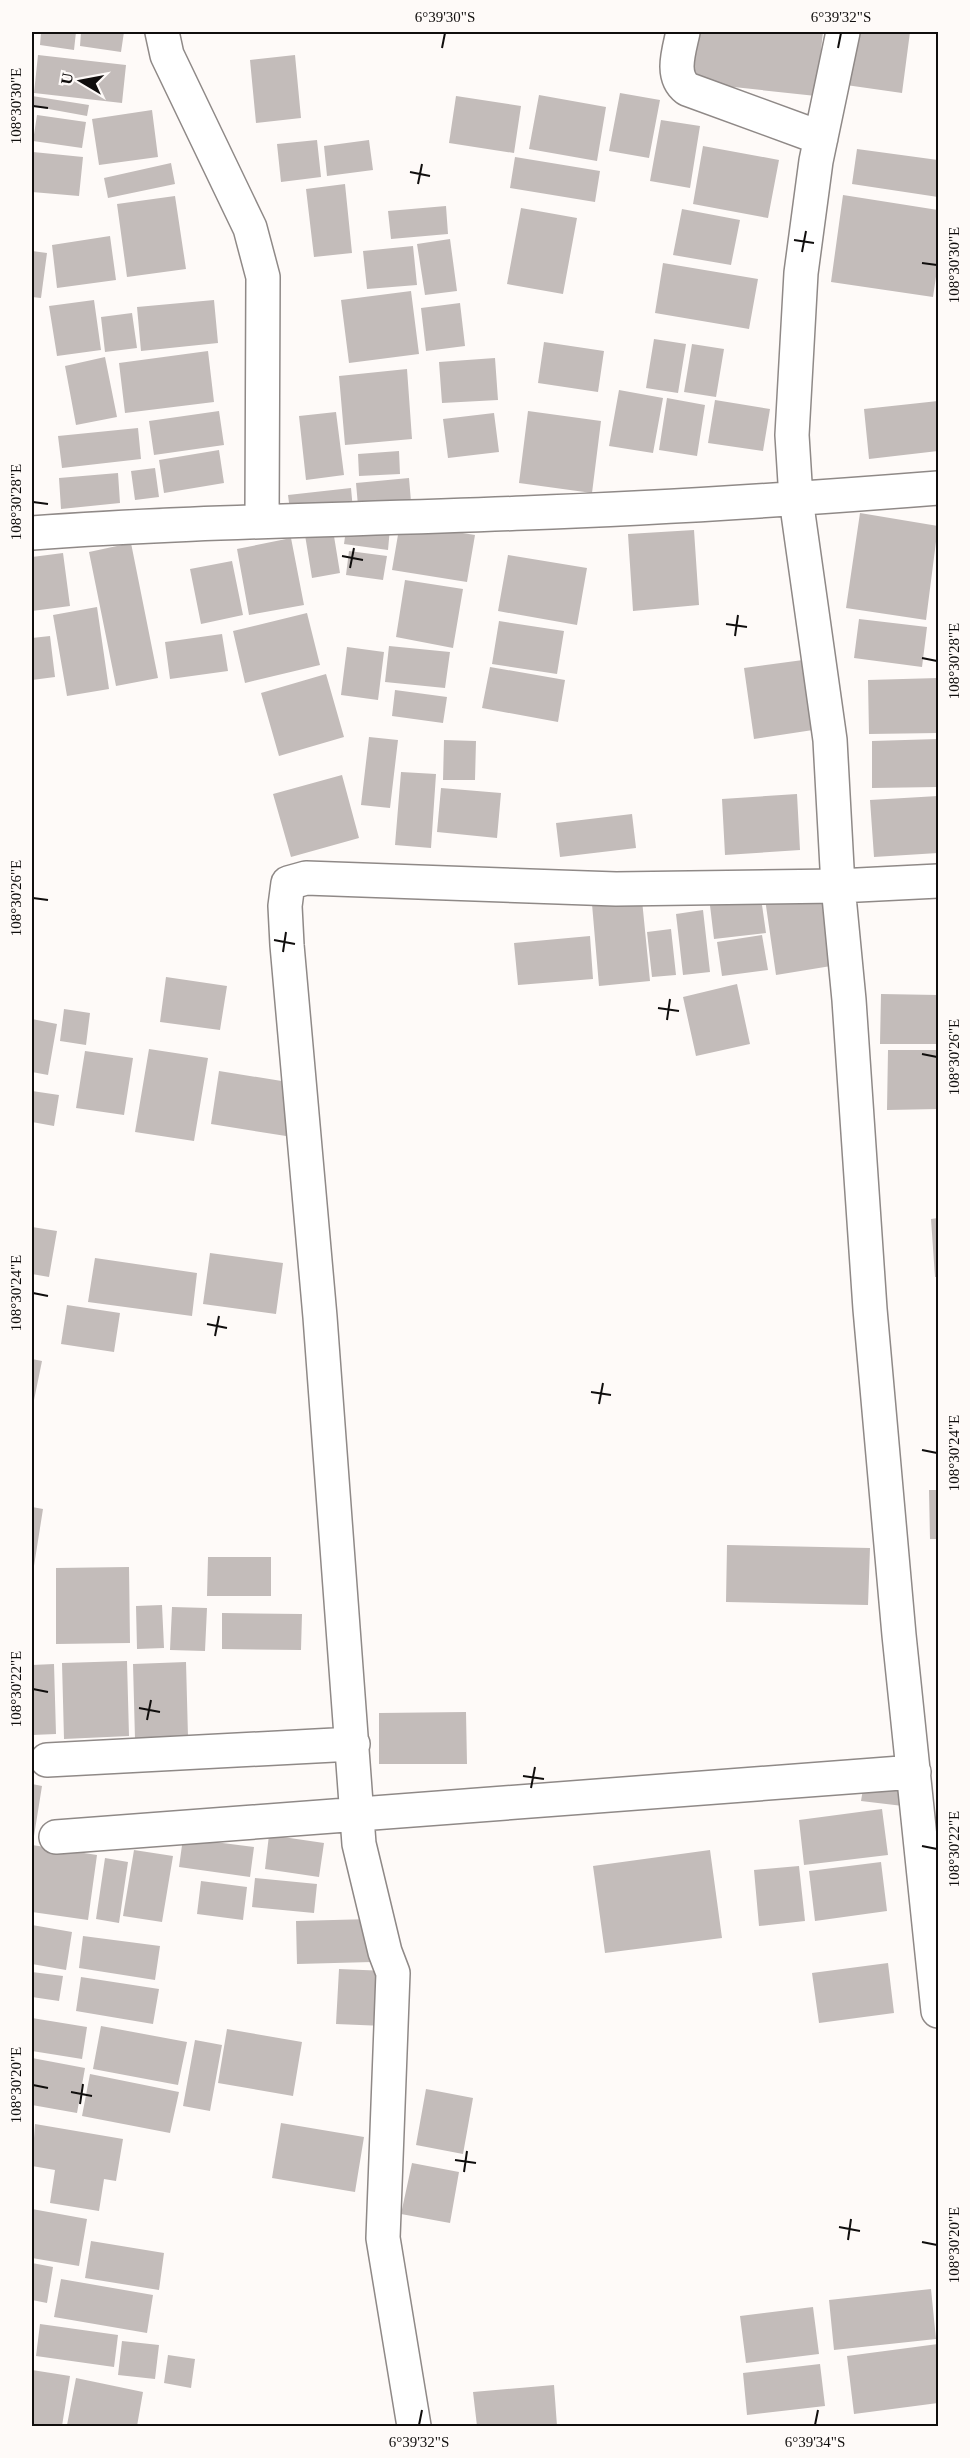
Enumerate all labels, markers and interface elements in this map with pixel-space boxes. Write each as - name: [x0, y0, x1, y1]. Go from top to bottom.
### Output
- text: 6°39'30"S: [415, 9, 475, 25]
- text: 6°39'32"S: [811, 9, 871, 25]
- north arrow: [51, 51, 111, 111]
- text: 108°30'30"E: [8, 68, 24, 144]
- text: U: [57, 71, 76, 86]
- text: 108°30'30"E: [946, 227, 962, 303]
- text: 108°30'28"E: [8, 464, 24, 540]
- text: 108°30'28"E: [946, 623, 962, 699]
- text: 108°30'26"E: [8, 860, 24, 936]
- text: 108°30'26"E: [946, 1019, 962, 1095]
- text: 108°30'24"E: [8, 1255, 24, 1331]
- text: 108°30'24"E: [946, 1415, 962, 1491]
- text: 108°30'22"E: [8, 1651, 24, 1727]
- text: 108°30'22"E: [946, 1811, 962, 1887]
- text: 108°30'20"E: [8, 2047, 24, 2123]
- text: 108°30'20"E: [946, 2207, 962, 2283]
- text: 6°39'32"S: [389, 2434, 449, 2450]
- text: 6°39'34"S: [785, 2434, 845, 2450]

